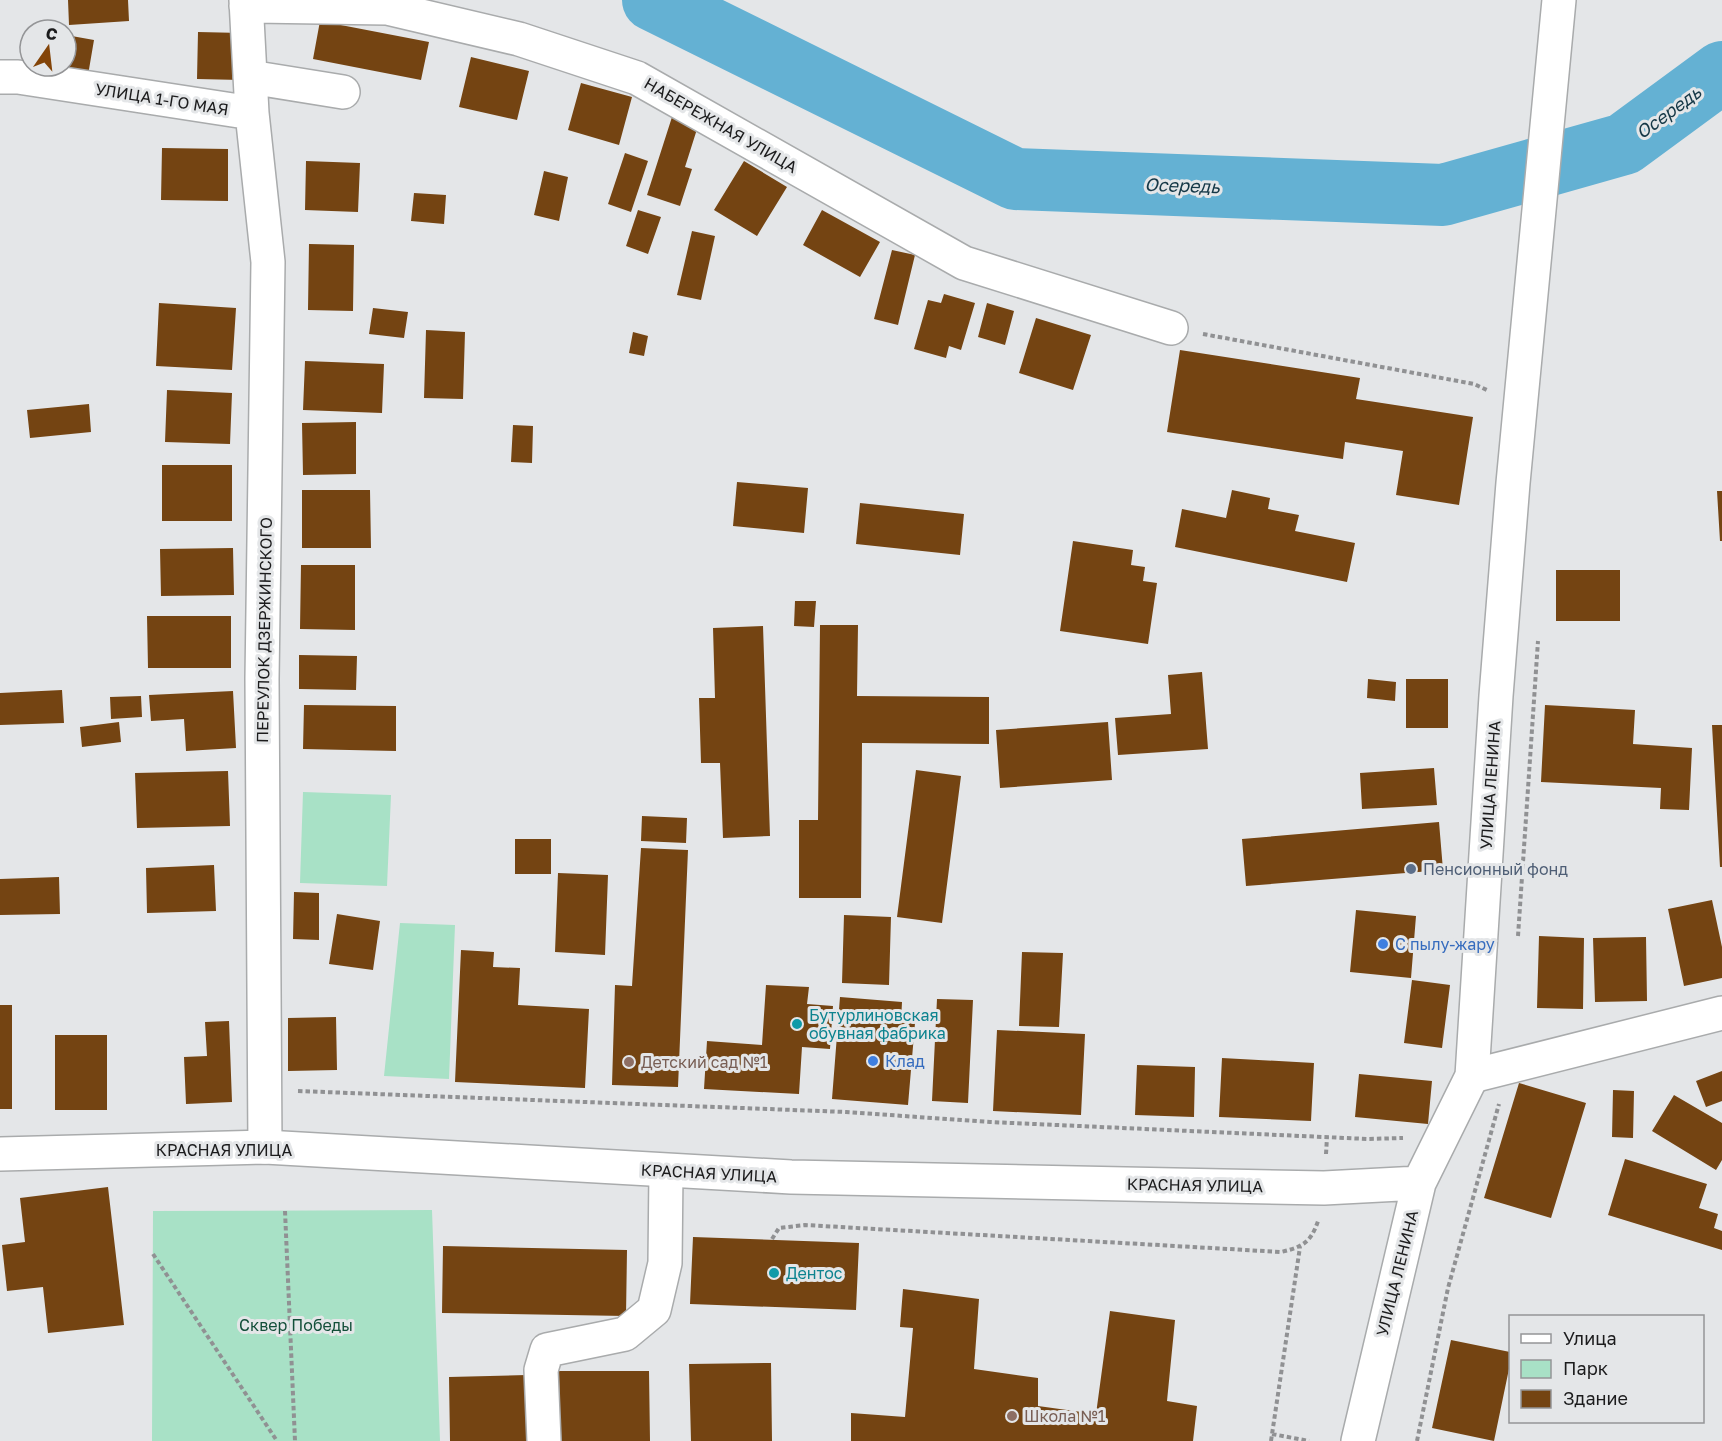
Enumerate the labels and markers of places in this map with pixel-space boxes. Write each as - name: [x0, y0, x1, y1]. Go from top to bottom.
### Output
- place label: Пенсионный фонд: [1423, 859, 1568, 879]
- marker: Пенсионный фонд: [1404, 862, 1418, 876]
- place label: С пылу-жару: [1395, 934, 1495, 954]
- marker: С пылу-жару: [1376, 937, 1390, 951]
- place label: Бутурлиновская обувная фабрика: [809, 1005, 946, 1043]
- marker: Бутурлиновская обувная фабрика: [790, 1017, 804, 1031]
- place label: Клад: [885, 1051, 925, 1071]
- place label: Детский сад №1: [641, 1052, 768, 1072]
- marker: Клад: [866, 1054, 880, 1068]
- marker: Детский сад №1: [622, 1055, 636, 1069]
- place label: Дентос: [786, 1263, 843, 1283]
- marker: Дентос: [767, 1266, 781, 1280]
- place label: Школа №1: [1024, 1406, 1106, 1426]
- marker: Школа №1: [1005, 1409, 1019, 1423]

